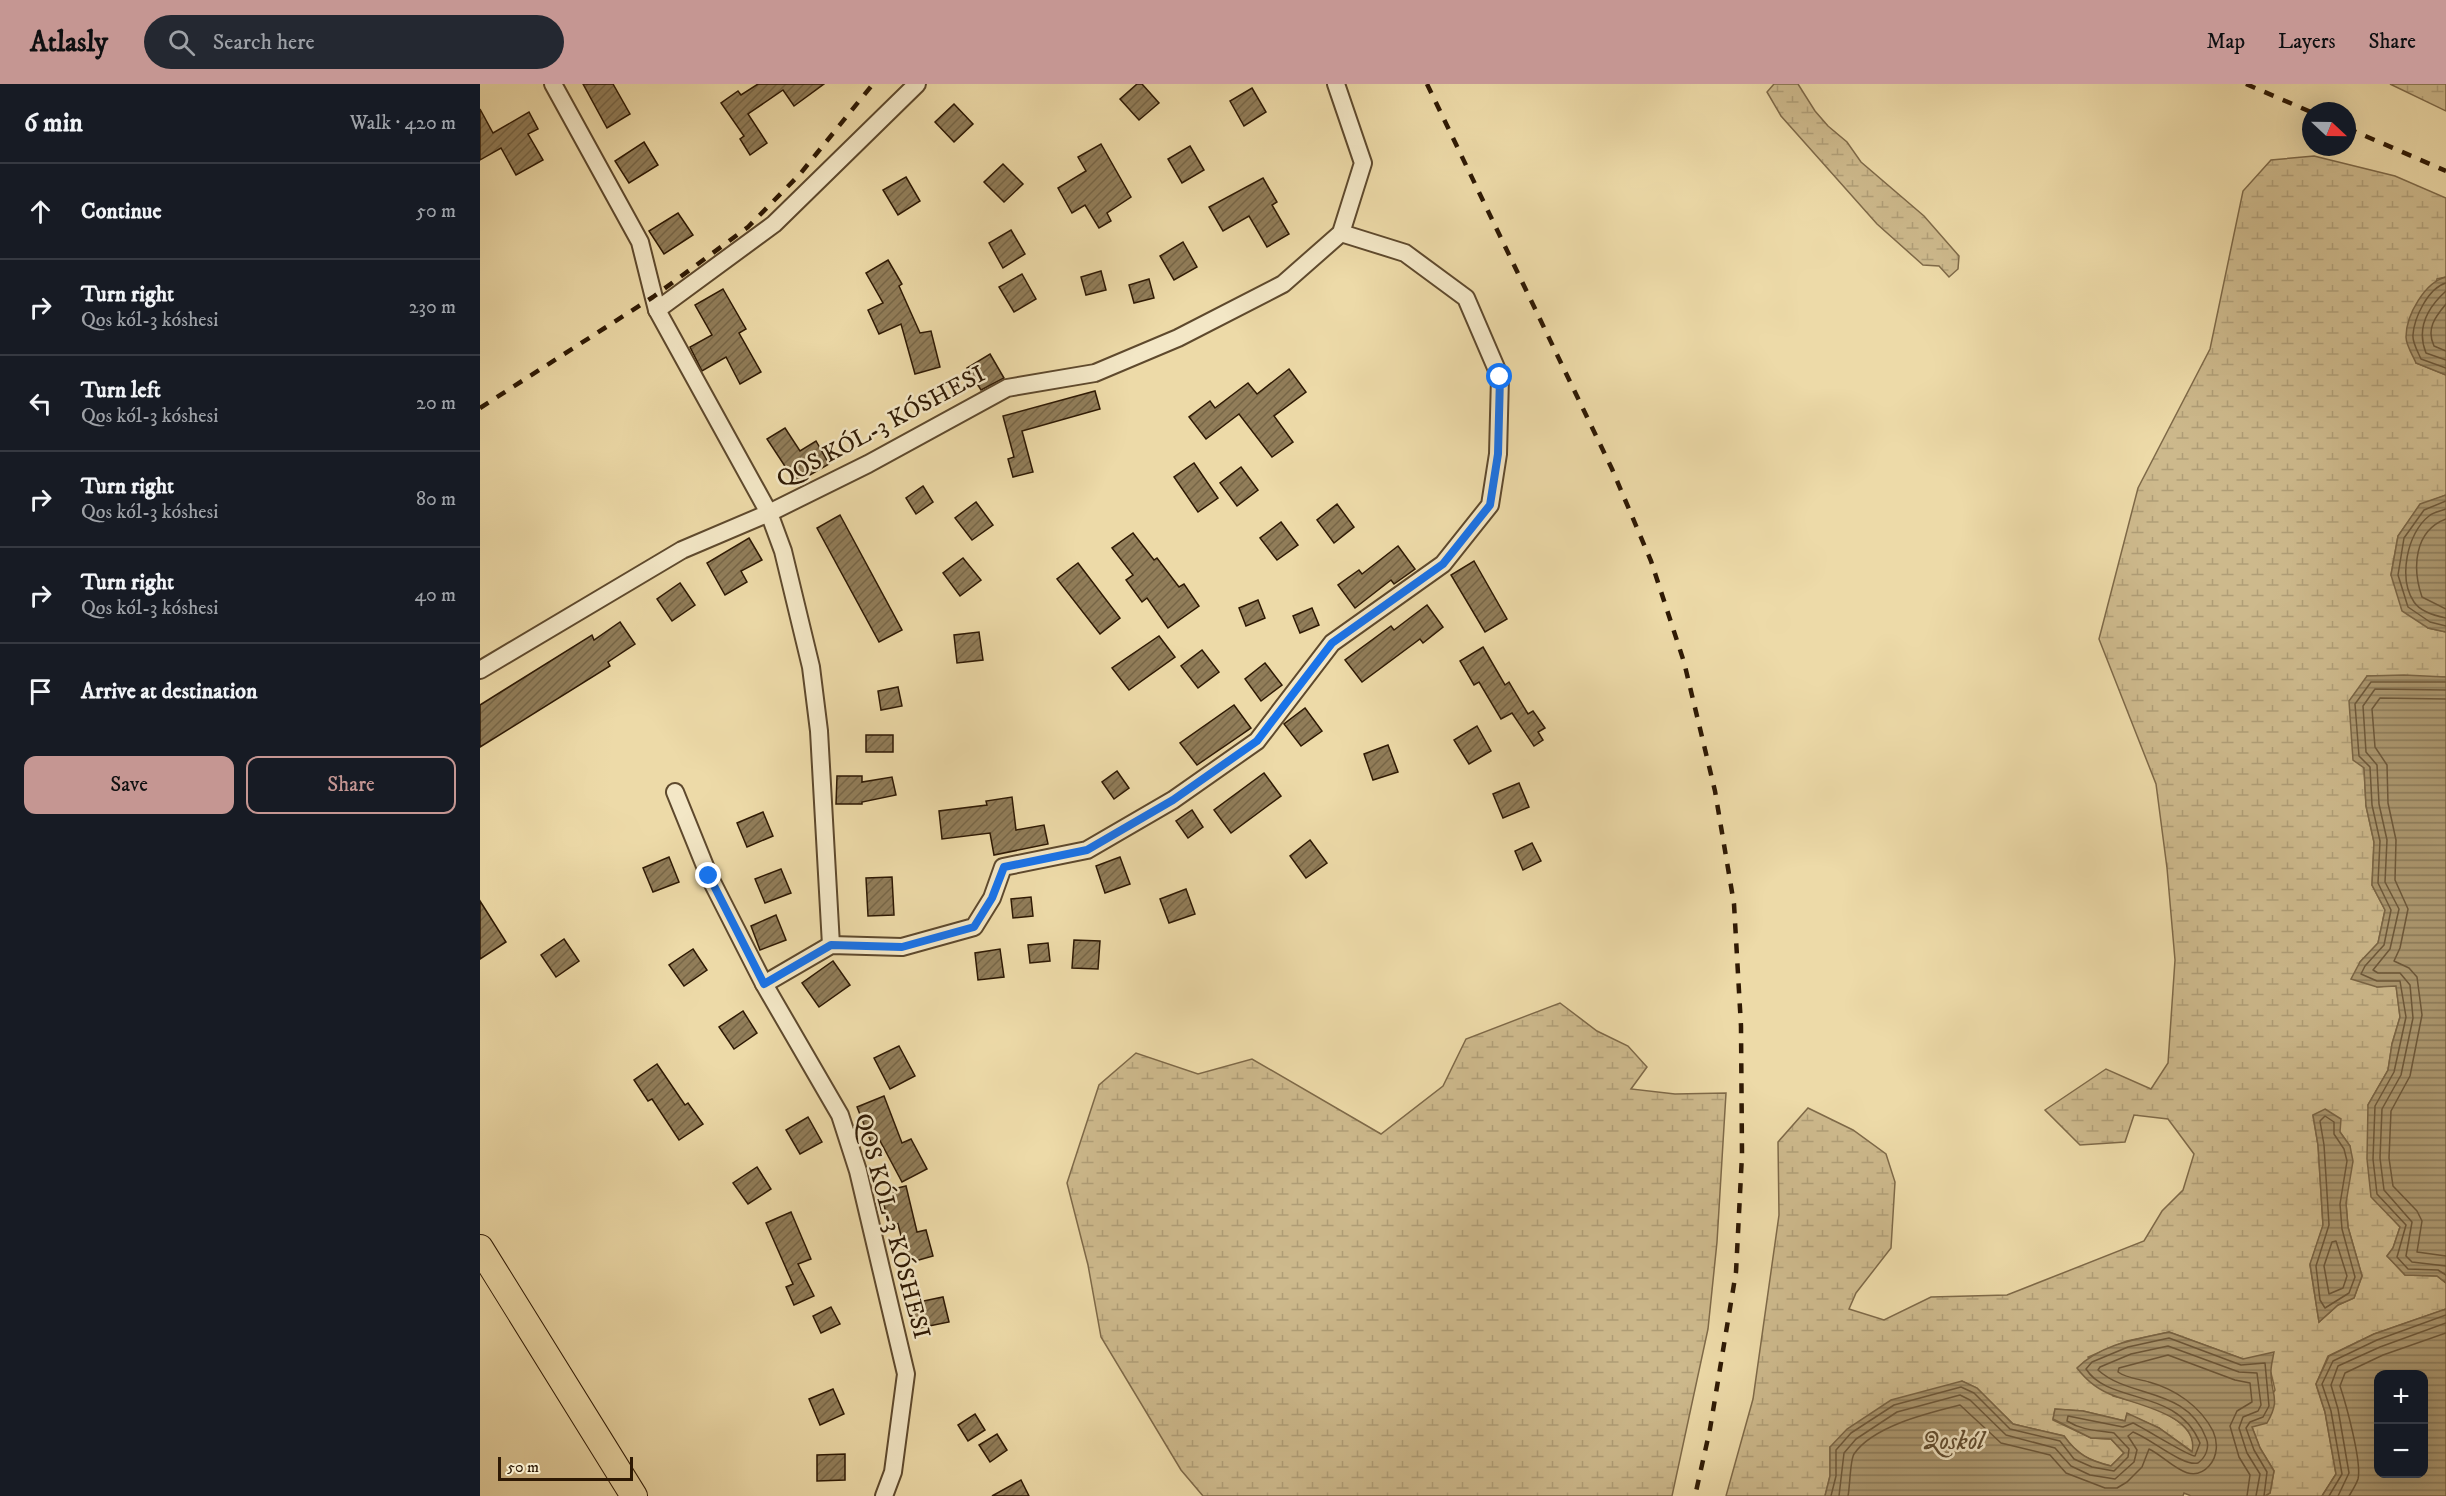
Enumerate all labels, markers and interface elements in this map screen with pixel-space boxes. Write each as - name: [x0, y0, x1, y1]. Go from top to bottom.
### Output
- search box: [144, 15, 564, 69]
- text: Atlasly: [30, 25, 108, 60]
- icon: search: [165, 26, 198, 59]
- text: Search here: [213, 29, 315, 56]
- text: Map: [2206, 29, 2245, 55]
- text: Layers: [2278, 29, 2336, 55]
- text: Share: [2369, 29, 2416, 55]
- north arrow: [2302, 102, 2356, 156]
- text: 6 min: [24, 107, 83, 140]
- text: Walk · 420 m: [350, 111, 456, 136]
- icon: ahead: [24, 195, 57, 228]
- text: Continue: [81, 198, 162, 225]
- text: 50 m: [416, 199, 456, 224]
- text: Turn right: [81, 281, 174, 308]
- icon: right: [24, 291, 57, 324]
- text: 230 m: [409, 295, 456, 320]
- text: Qos kól-3 kóshesi: [81, 308, 218, 333]
- street label: QOS KÓL-3 KÓSHESI: [771, 358, 991, 495]
- route start: [1486, 363, 1512, 389]
- text: Turn left: [81, 377, 161, 404]
- icon: left: [24, 387, 57, 420]
- text: 20 m: [416, 391, 456, 416]
- text: Qos kól-3 kóshesi: [81, 404, 218, 429]
- text: Turn right: [81, 473, 174, 500]
- icon: right: [24, 483, 57, 516]
- text: 80 m: [416, 487, 456, 512]
- text: Qos kól-3 kóshesi: [81, 500, 218, 525]
- text: Turn right: [81, 569, 174, 596]
- icon: right: [24, 579, 57, 612]
- text: 40 m: [414, 583, 456, 608]
- text: Qos kól-3 kóshesi: [81, 596, 218, 621]
- icon: arrive: [24, 675, 57, 708]
- text: Arrive at destination: [81, 678, 258, 705]
- button: Save: [24, 756, 234, 814]
- button: Share: [246, 756, 456, 814]
- route end: [695, 862, 721, 888]
- street label: QOS KÓL-3 KÓSHESI: [847, 1110, 938, 1342]
- map controls: [2374, 1370, 2428, 1478]
- button: +: [2374, 1370, 2428, 1424]
- button: −: [2374, 1424, 2428, 1478]
- water label: Qoskól: [1922, 1425, 1987, 1458]
- scale bar: [498, 1454, 633, 1482]
- text: 50 m: [507, 1457, 539, 1477]

